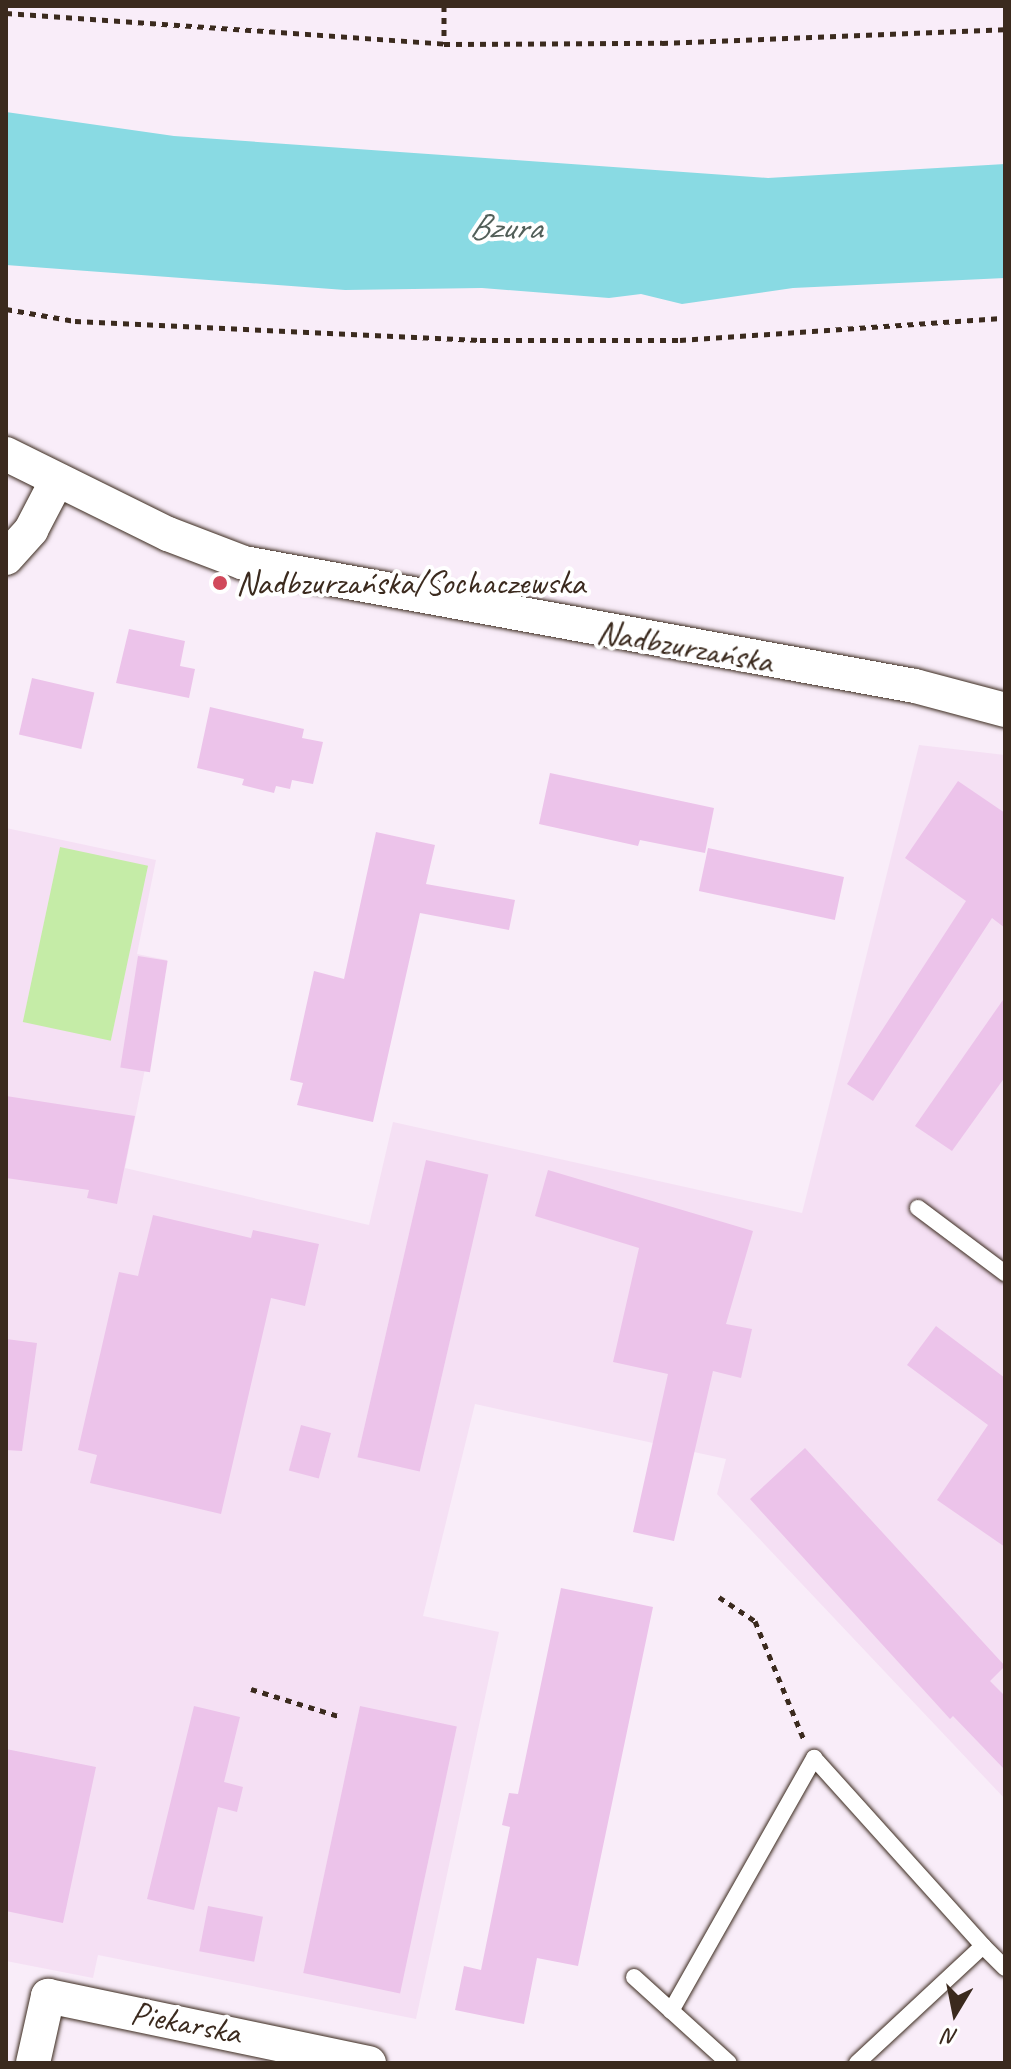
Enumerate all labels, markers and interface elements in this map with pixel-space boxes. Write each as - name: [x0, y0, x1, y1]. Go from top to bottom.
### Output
- water label: Bzura: [469, 205, 541, 249]
- place label: Nadbzurzańska/Sochaczewska: [236, 563, 585, 603]
- marker: Nadbzurzańska/Sochaczewska: [211, 574, 229, 592]
- street label: Nadbzurzańska: [594, 610, 776, 682]
- north arrow: [915, 1973, 995, 2053]
- street label: Piekarska: [128, 1991, 244, 2053]
- text: N: [942, 2022, 960, 2052]

